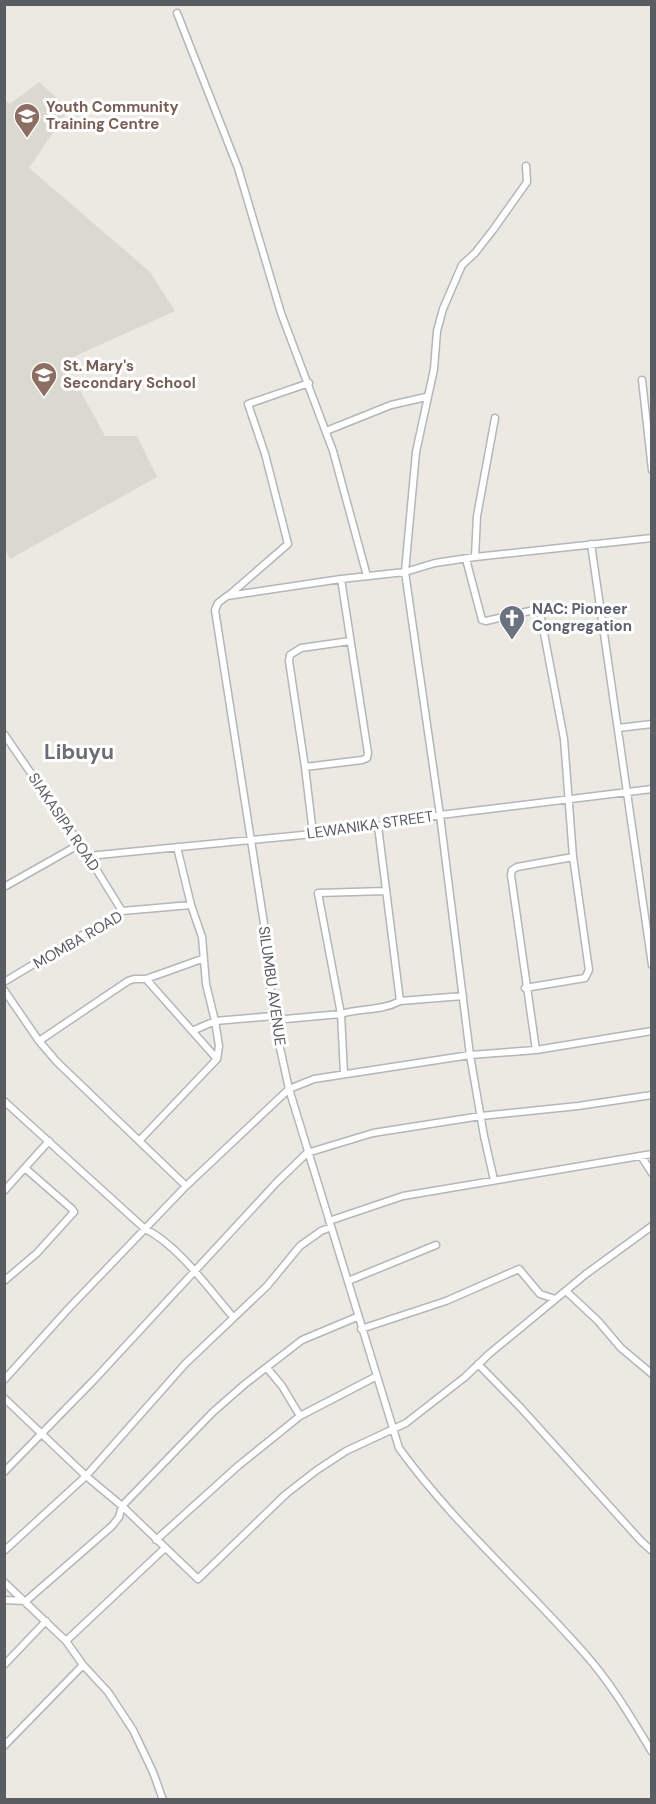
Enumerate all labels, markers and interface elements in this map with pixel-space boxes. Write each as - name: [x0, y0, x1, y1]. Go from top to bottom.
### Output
- place label: Youth Community Training Centre: [46, 97, 178, 134]
- school or university icon: Youth Community Training Centre: [12, 101, 42, 139]
- place label: St. Mary's Secondary School: [63, 356, 196, 393]
- school or university icon: St. Mary's Secondary School: [29, 360, 59, 398]
- place label: NAC: Pioneer Congregation: [532, 599, 632, 636]
- church icon: NAC: Pioneer Congregation: [497, 603, 527, 641]
- district label: Libuyu: [44, 738, 114, 766]
- street label: SIAKASIPA ROAD: [24, 769, 104, 875]
- street label: LEWANIKA STREET: [305, 806, 435, 844]
- street label: MOMBA ROAD: [30, 906, 126, 974]
- street label: SILUMBU AVENUE: [254, 925, 290, 1047]

